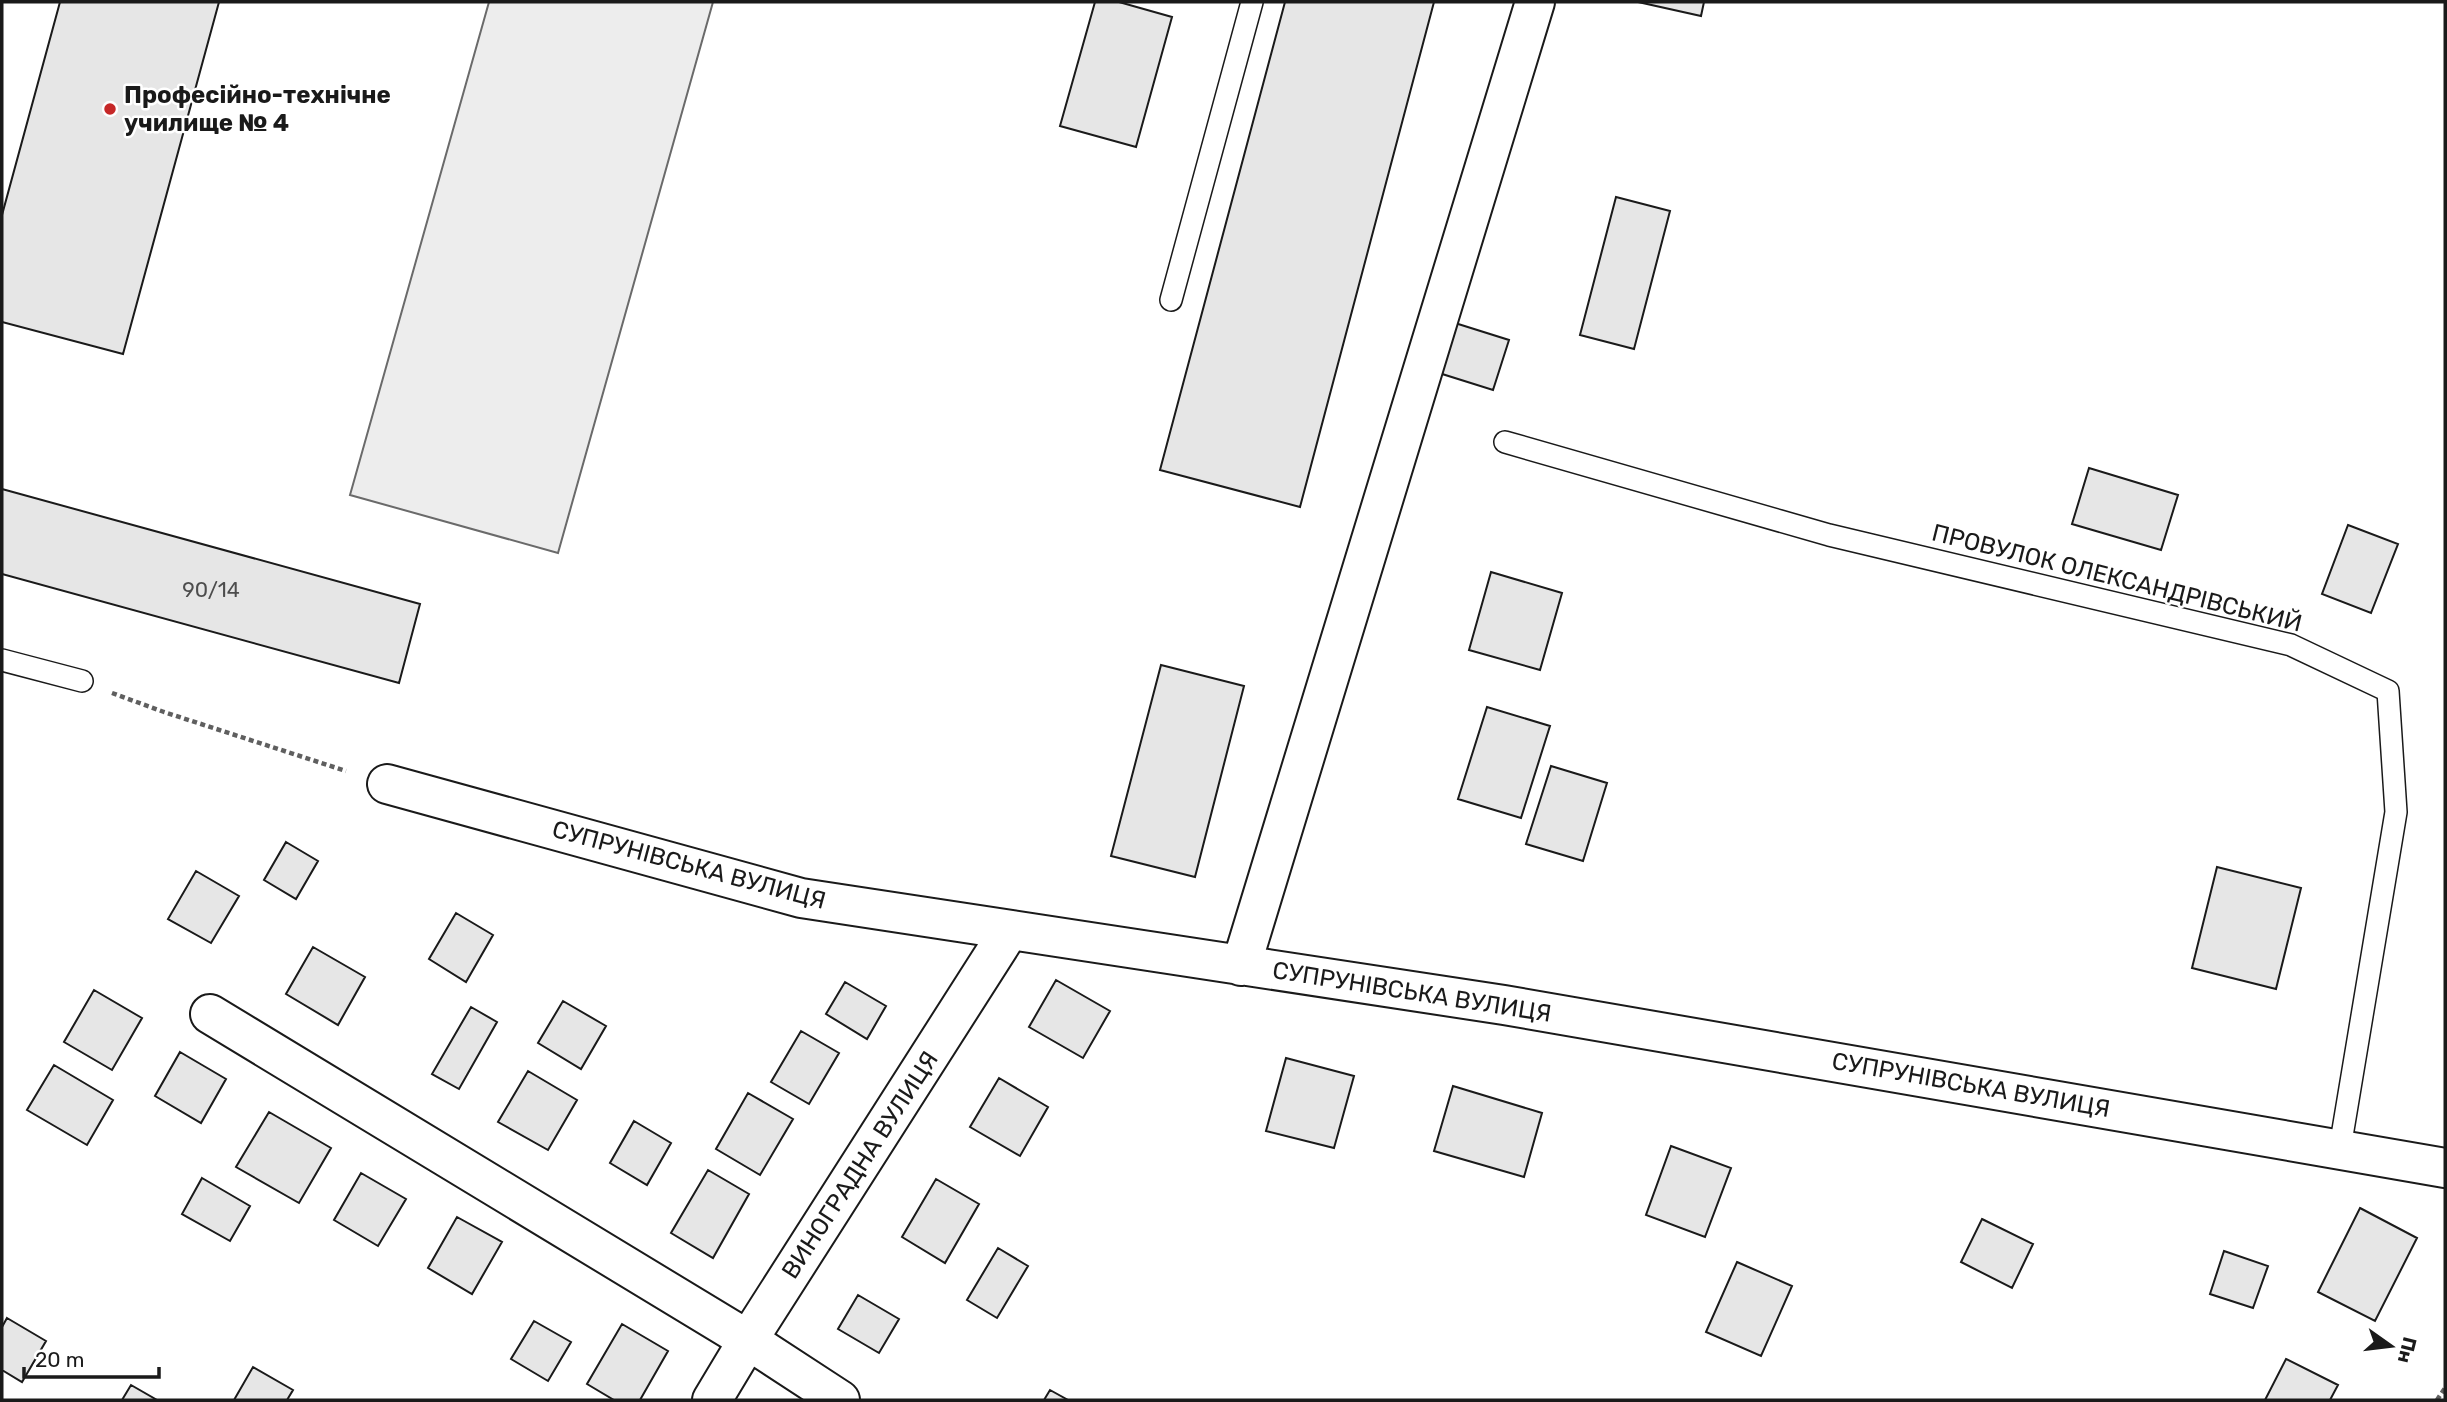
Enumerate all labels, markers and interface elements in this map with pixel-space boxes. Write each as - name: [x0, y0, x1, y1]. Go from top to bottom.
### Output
- place label: Професійно-технічне училище № 4: [124, 81, 391, 137]
- marker: Професійно-технічне училище № 4: [102, 101, 118, 117]
- street label: ПРОВУЛОК ОЛЕКСАНДРІВСЬКИЙ: [1929, 518, 2305, 638]
- house number: 90/14: [182, 577, 240, 602]
- street label: СУПРУНІВСЬКА ВУЛИЦЯ: [549, 815, 829, 915]
- street label: СУПРУНІВСЬКА ВУЛИЦЯ: [1271, 956, 1553, 1028]
- street label: ВИНОГРАДНА ВУЛИЦЯ: [776, 1046, 944, 1284]
- street label: СУПРУНІВСЬКА ВУЛИЦЯ: [1830, 1047, 2112, 1123]
- north arrow: [2356, 1311, 2426, 1381]
- text: Пн: [2393, 1334, 2421, 1366]
- scale bar: [24, 1336, 159, 1380]
- text: 20 m: [35, 1347, 84, 1372]

